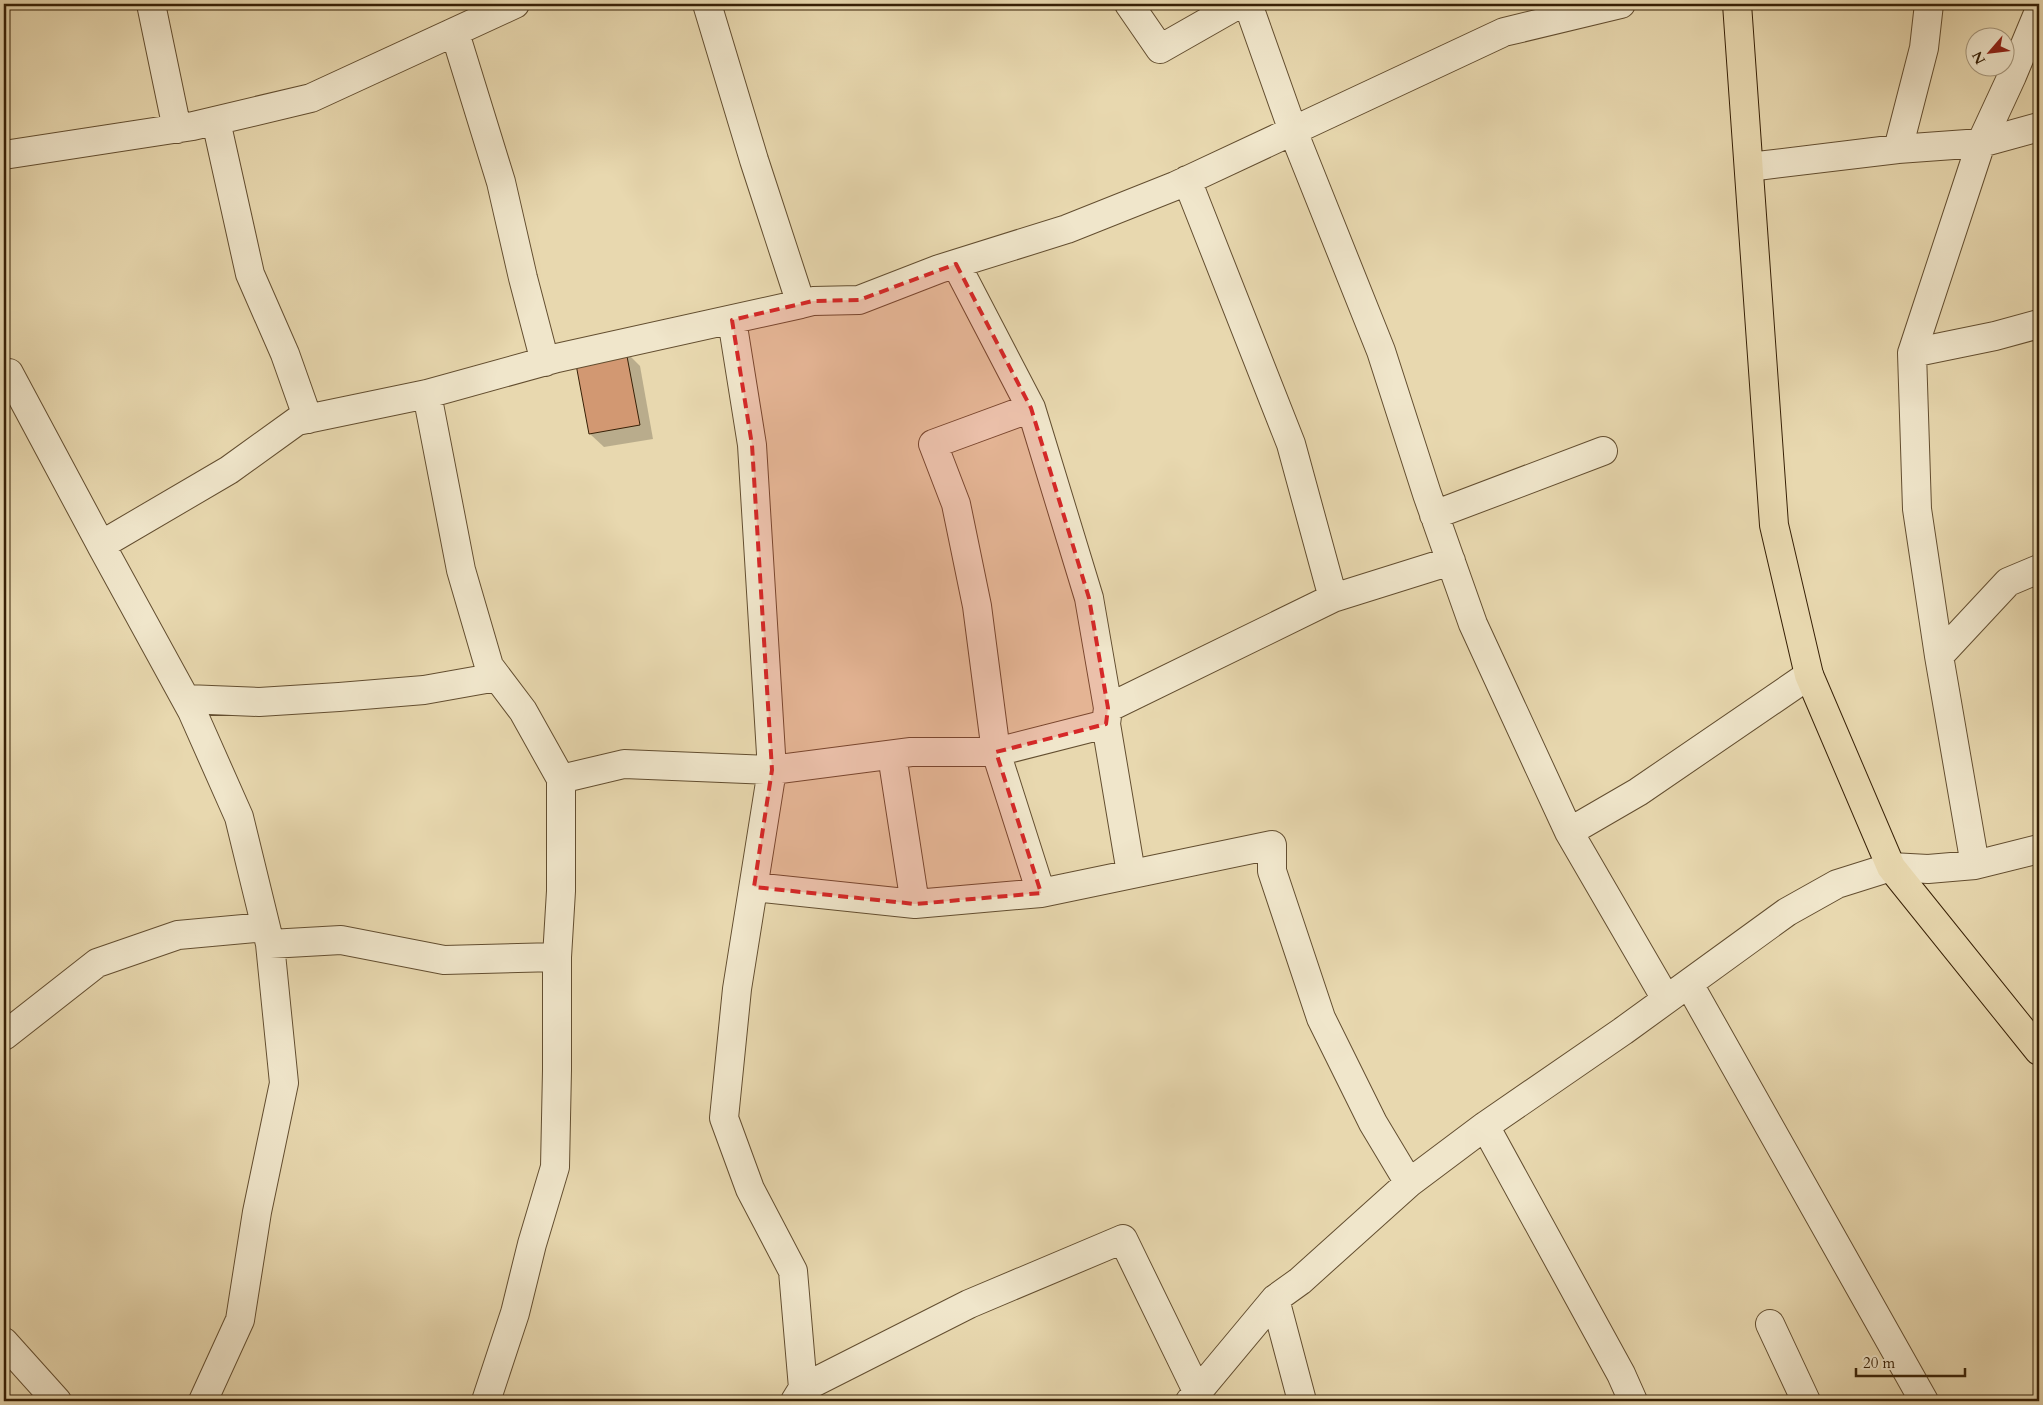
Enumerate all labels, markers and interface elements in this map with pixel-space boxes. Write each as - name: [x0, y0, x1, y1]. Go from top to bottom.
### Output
- north arrow: [1966, 28, 2016, 78]
- text: N: [1968, 48, 1990, 68]
- scale bar: [1856, 1345, 1964, 1377]
- text: 20 m: [1863, 1353, 1895, 1373]

